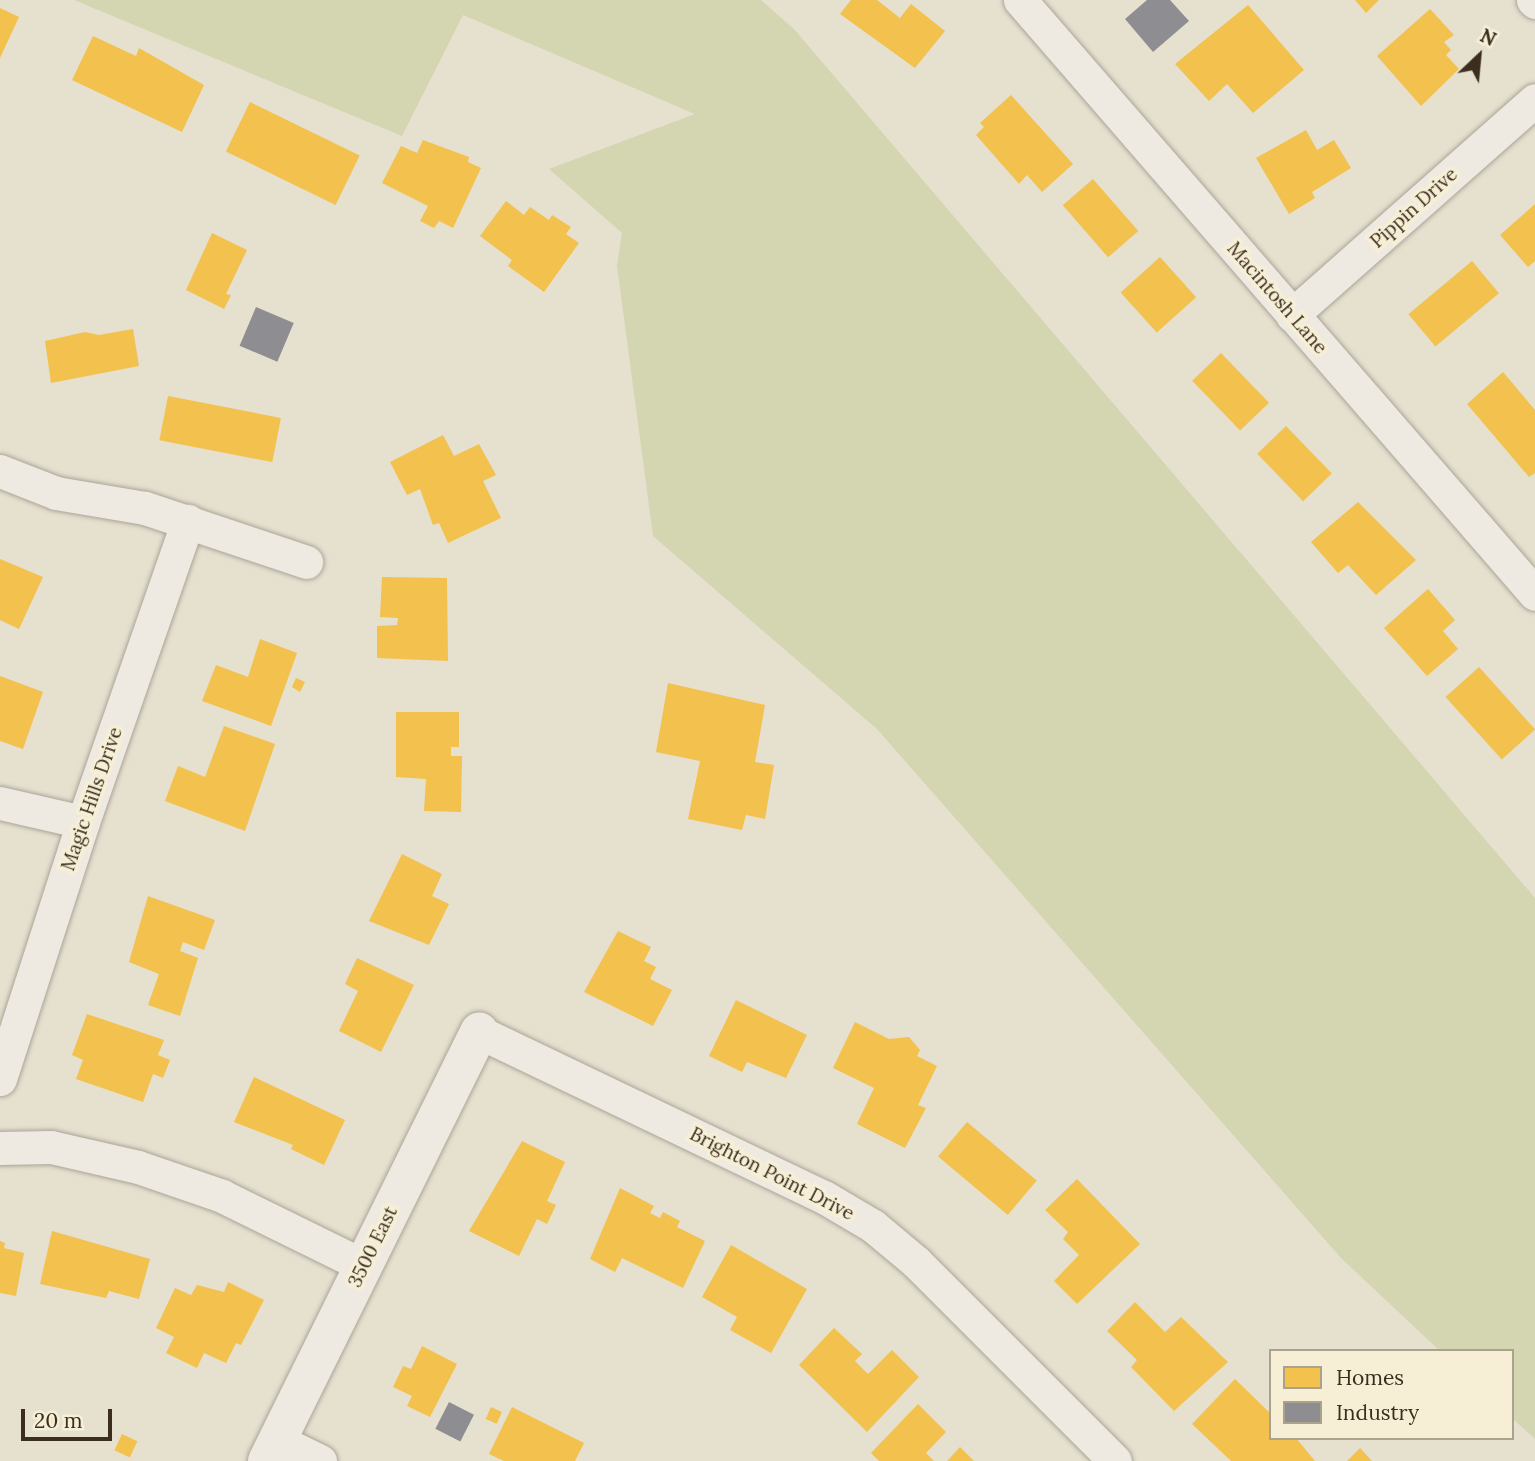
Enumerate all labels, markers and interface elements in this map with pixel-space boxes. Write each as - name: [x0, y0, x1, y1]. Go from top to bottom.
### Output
- north arrow: [1444, 21, 1514, 91]
- text: N: [1476, 23, 1500, 51]
- street label: Pippin Drive: [1366, 163, 1462, 253]
- street label: Macintosh Lane: [1222, 237, 1332, 359]
- street label: Magic Hills Drive: [57, 724, 127, 874]
- street label: Brighton Point Drive: [686, 1123, 858, 1225]
- street label: 3500 East: [344, 1203, 402, 1291]
- legend: [1269, 1349, 1514, 1440]
- text: Homes: [1336, 1364, 1404, 1391]
- scale bar: [24, 1394, 116, 1438]
- text: Industry: [1336, 1399, 1419, 1426]
- text: 20 m: [34, 1407, 83, 1434]

